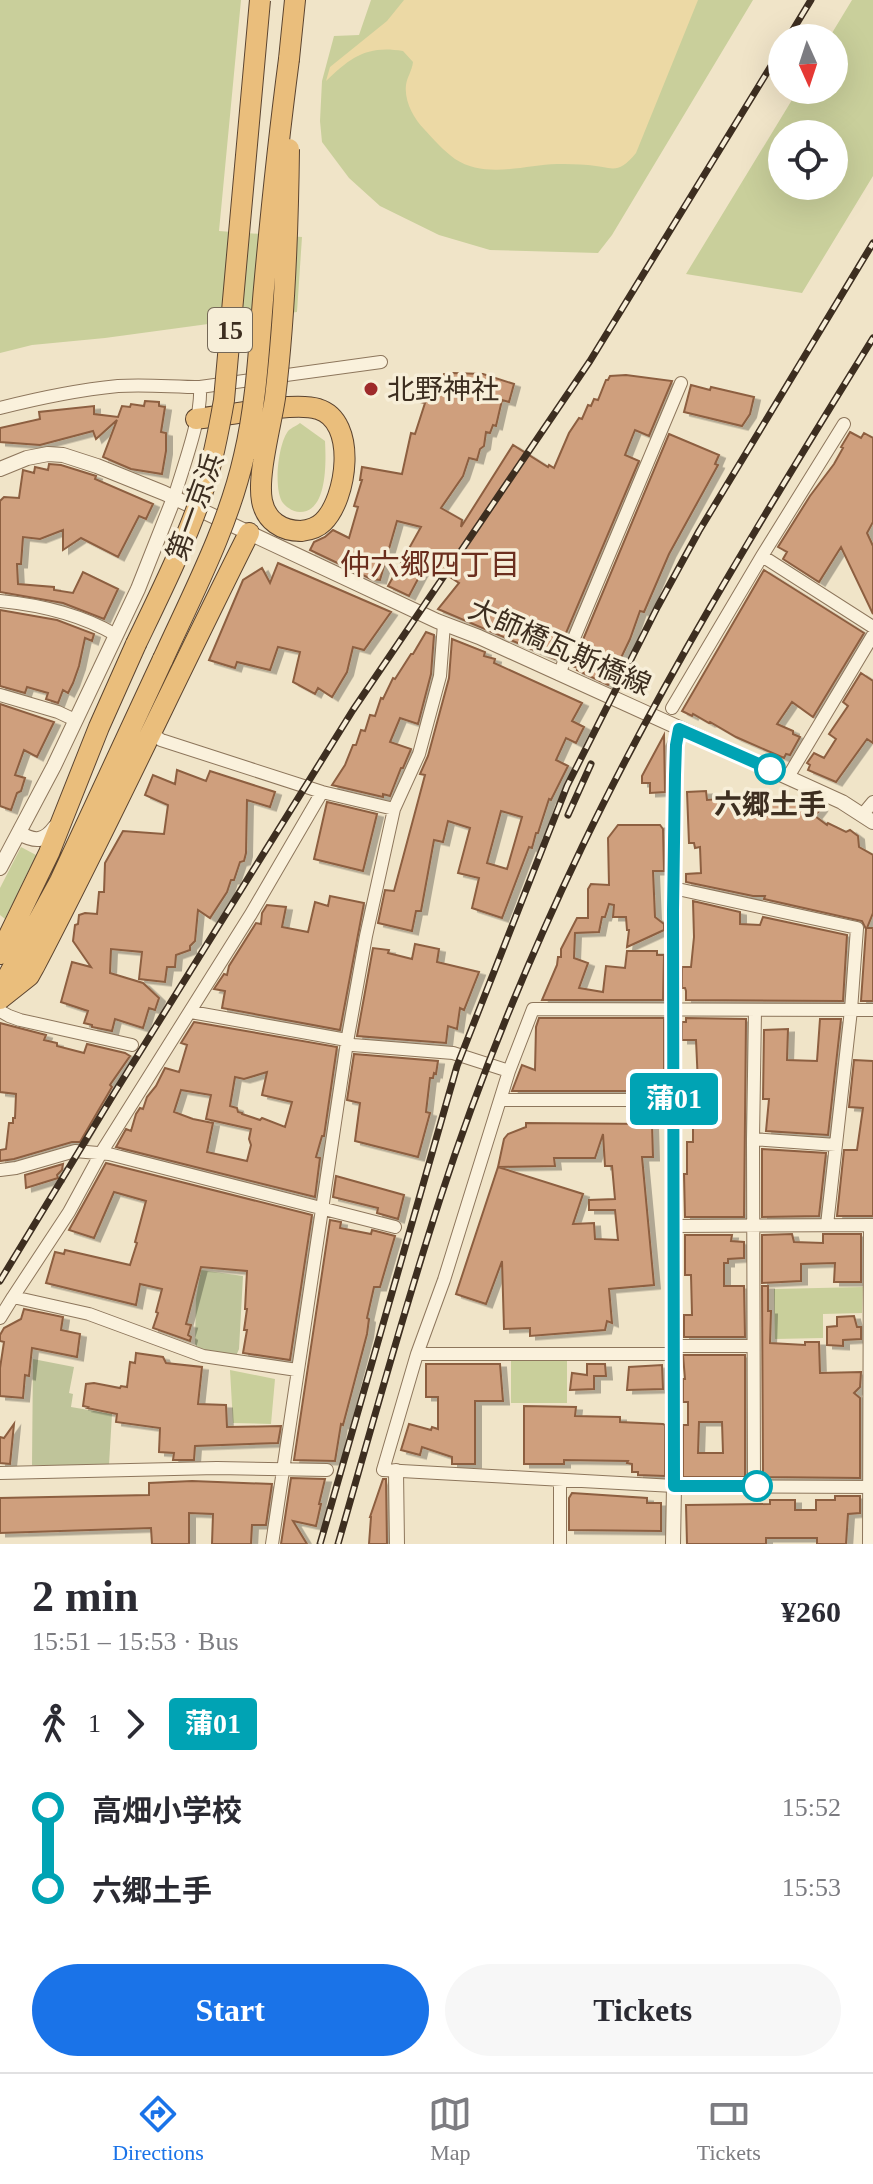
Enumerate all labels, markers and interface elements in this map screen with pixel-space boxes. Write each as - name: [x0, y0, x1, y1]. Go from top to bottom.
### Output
- north arrow: [768, 24, 848, 104]
- map controls: [768, 24, 848, 200]
- button: locate: [768, 120, 848, 200]
- road number: 15: [208, 308, 252, 352]
- place label: 北野神社: [387, 374, 499, 405]
- marker: 北野神社: [362, 380, 380, 398]
- street label: 第一京浜: [161, 449, 229, 565]
- district label: 仲六郷四丁目: [340, 548, 520, 581]
- street label: 大師橋瓦斯橋線: [464, 593, 656, 701]
- marker: 六郷土手: [755, 754, 785, 784]
- place label: 六郷土手: [714, 789, 826, 820]
- line badge: 蒲01: [628, 1073, 720, 1125]
- text: 蒲01: [646, 1083, 702, 1114]
- unlabelled marker: [742, 1471, 772, 1501]
- text: 2 min: [32, 1572, 138, 1621]
- text: ¥260: [781, 1595, 841, 1628]
- text: 15:51 – 15:53 · Bus: [32, 1627, 239, 1656]
- icon: walk: [32, 1702, 76, 1746]
- icon: forward: [113, 1702, 157, 1746]
- text: 蒲01: [185, 1708, 241, 1739]
- text: 1: [88, 1709, 101, 1738]
- text: 15:52: [782, 1793, 841, 1822]
- text: 高畑小学校: [92, 1794, 242, 1827]
- text: 15:53: [782, 1873, 841, 1902]
- text: 六郷土手: [92, 1874, 212, 1907]
- button: Start: [32, 1964, 429, 2056]
- button: Tickets: [445, 1964, 841, 2056]
- tab: Directions: [112, 2092, 204, 2166]
- tab: Map: [428, 2092, 472, 2166]
- tab: Tickets: [697, 2092, 761, 2166]

